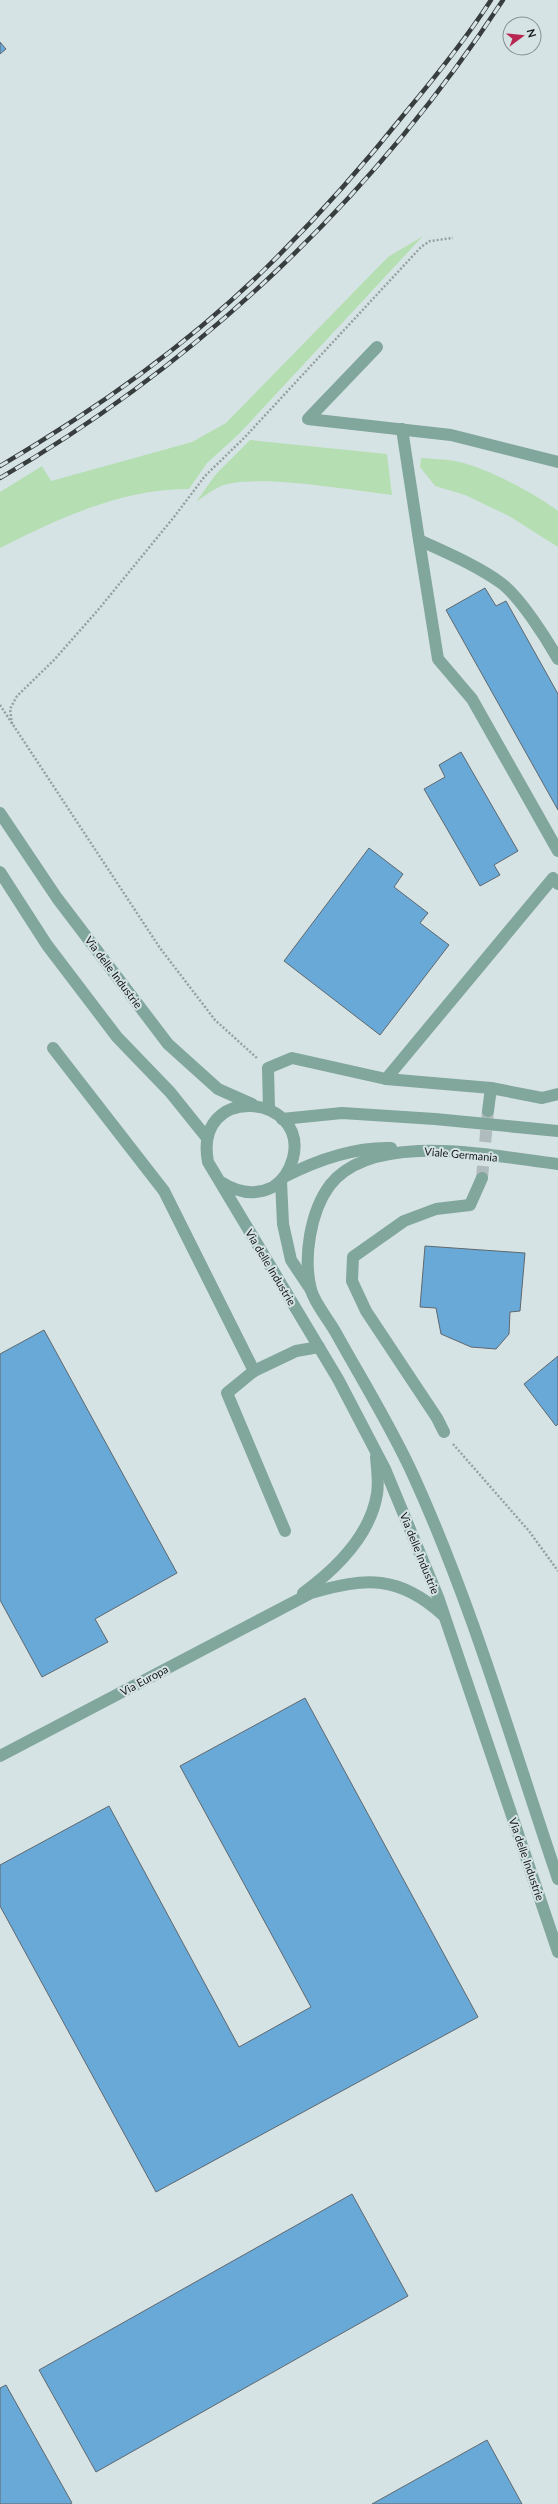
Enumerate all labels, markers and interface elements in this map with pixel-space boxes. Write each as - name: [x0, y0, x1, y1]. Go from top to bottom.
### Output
- north arrow: [502, 16, 542, 56]
- text: N: [525, 27, 540, 39]
- street label: Via delle Industrie: [83, 933, 145, 1011]
- street label: Viale Germania: [424, 1144, 498, 1164]
- street label: Via delle Industrie: [243, 1226, 299, 1308]
- street label: Via delle Industrie: [398, 1510, 442, 1596]
- street label: Via Europa: [118, 1662, 170, 1698]
- street label: Via delle Industrie: [507, 1816, 547, 1902]

